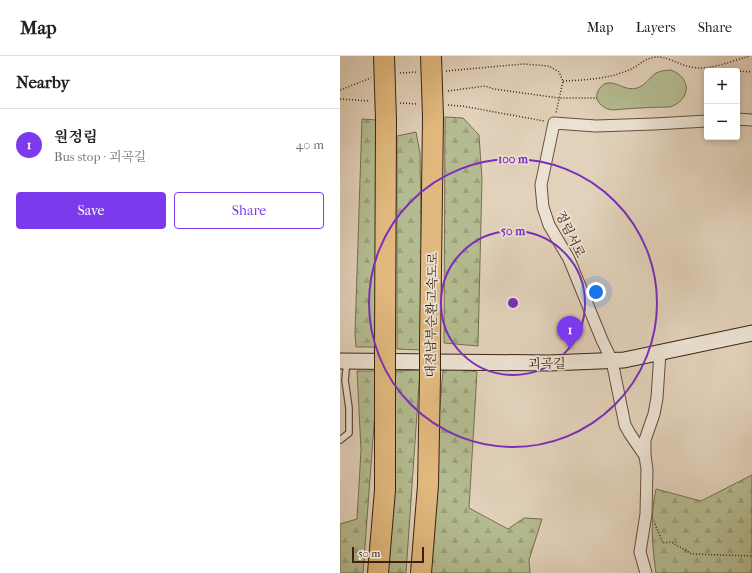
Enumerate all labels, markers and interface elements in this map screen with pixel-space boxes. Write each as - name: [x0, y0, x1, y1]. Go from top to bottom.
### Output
- text: Map: [20, 17, 56, 39]
- text: Map: [587, 19, 614, 36]
- text: Layers: [636, 19, 676, 36]
- text: Share: [698, 19, 732, 36]
- map controls: [704, 68, 740, 140]
- button: +: [704, 68, 740, 104]
- text: Nearby: [16, 72, 70, 92]
- button: −: [704, 104, 740, 140]
- text: 원정림: [54, 128, 97, 146]
- text: 1: [27, 137, 31, 152]
- text: 40 m: [296, 137, 324, 152]
- text: Bus stop · 괴곡길: [54, 149, 146, 164]
- text: 100 m: [498, 152, 529, 166]
- button: Save: [16, 192, 166, 229]
- button: Share: [174, 192, 324, 229]
- street label: 정림서로: [553, 208, 588, 260]
- text: 50 m: [501, 224, 526, 238]
- street label: 대전남부순환고속도로: [423, 252, 440, 378]
- your location: [586, 282, 606, 302]
- centre of rings: [506, 296, 520, 310]
- pin: 1: [557, 316, 583, 349]
- street label: 괴곡길: [528, 356, 566, 371]
- scale bar: [352, 545, 424, 564]
- text: 50 m: [358, 547, 380, 560]

